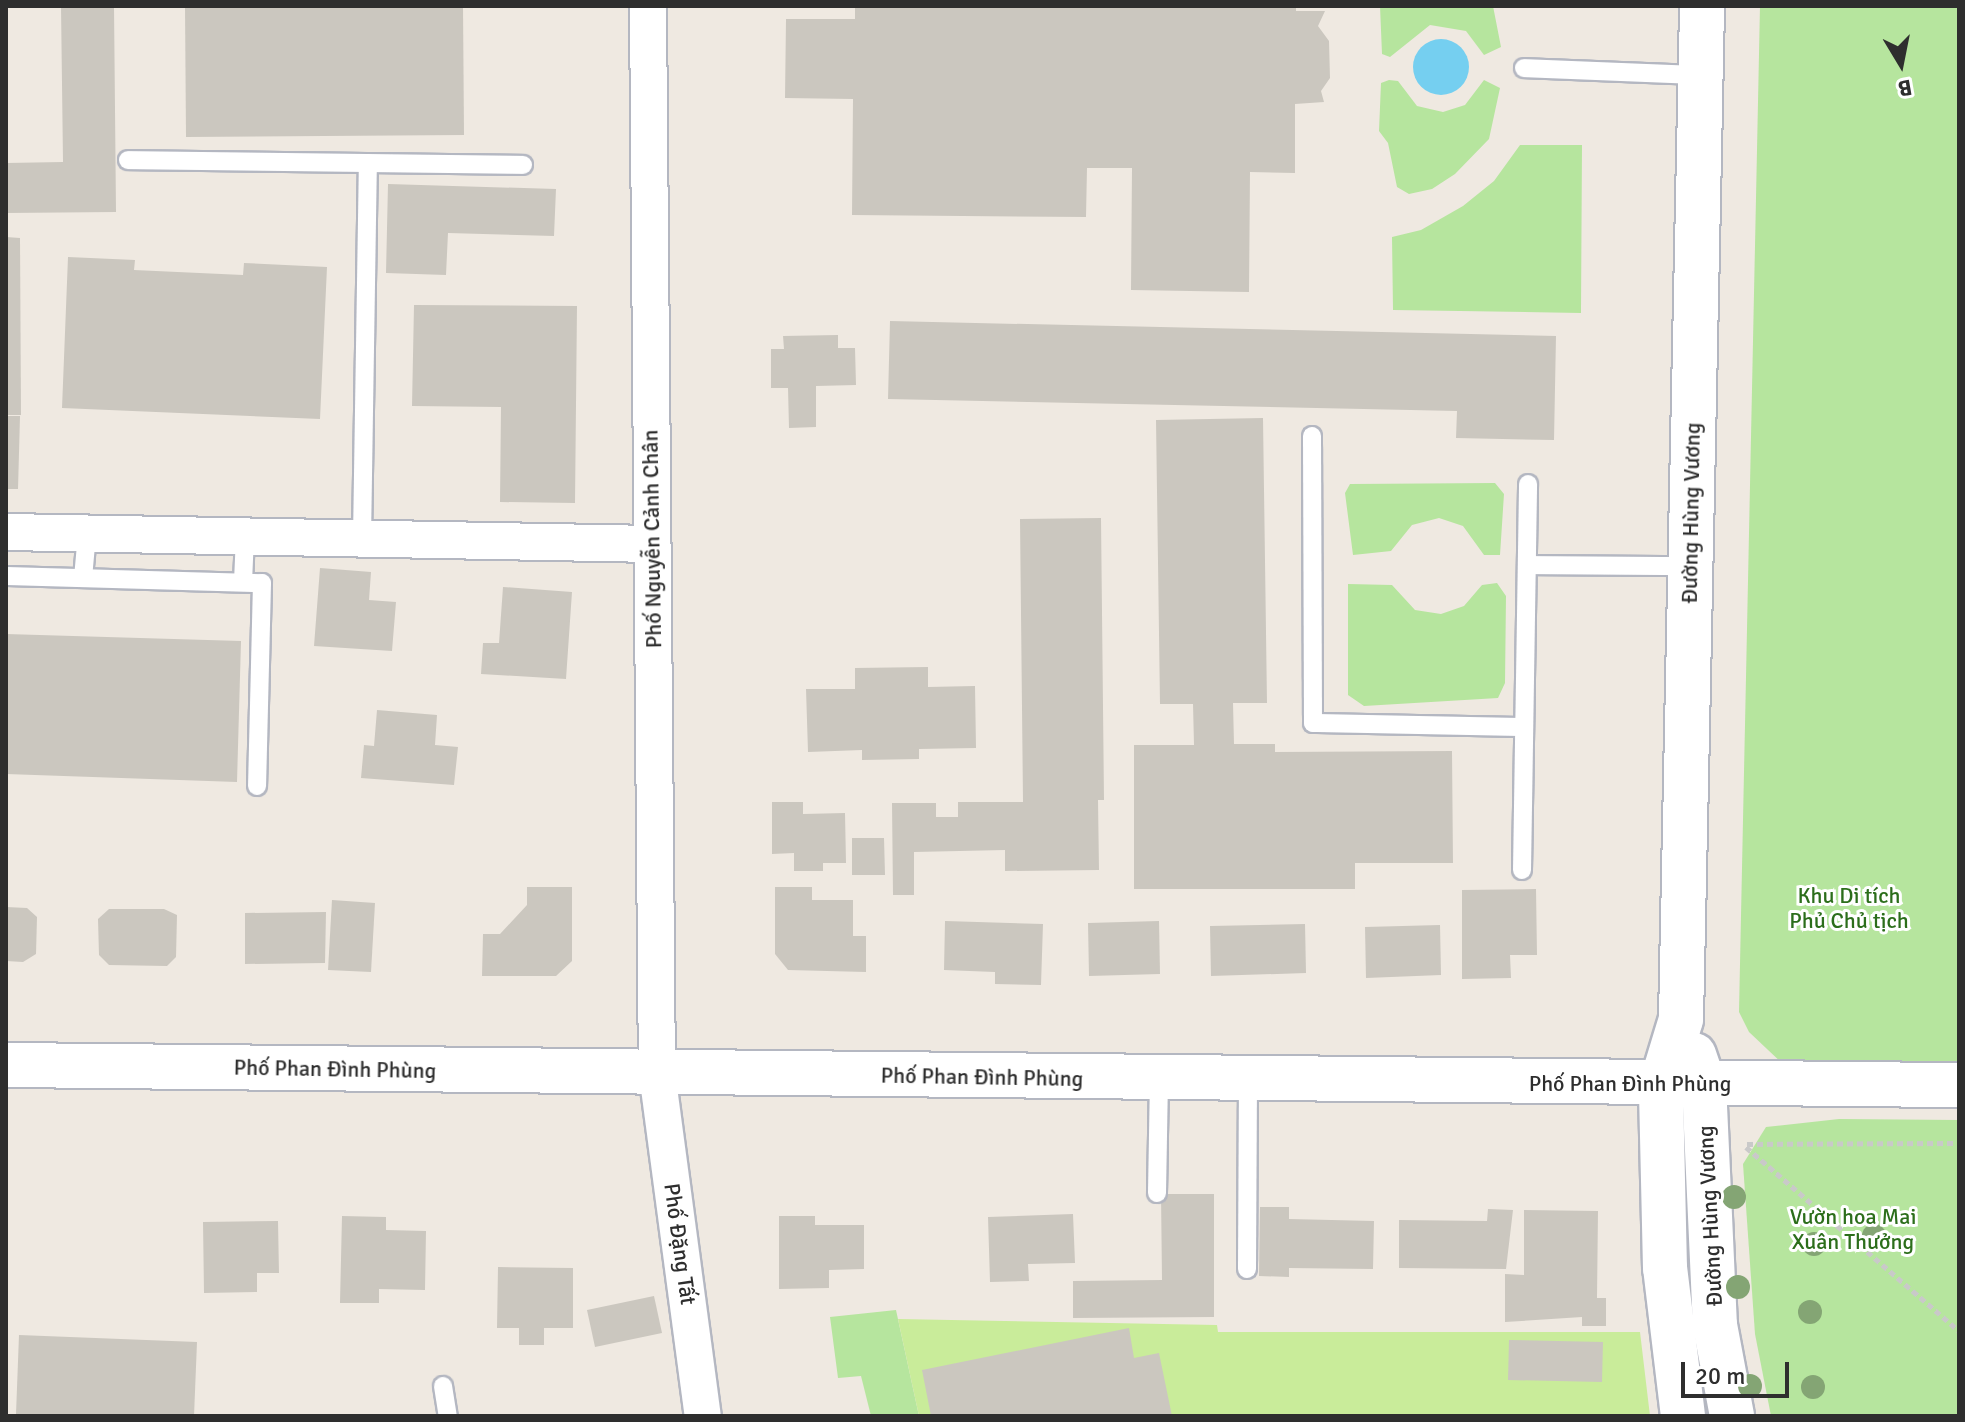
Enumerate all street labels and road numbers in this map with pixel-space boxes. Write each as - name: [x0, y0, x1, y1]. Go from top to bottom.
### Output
- street label: Đường Hùng Vương: [1676, 422, 1706, 604]
- street label: Phố Nguyễn Cảnh Chân: [637, 429, 667, 649]
- street label: Phố Phan Đình Phùng: [233, 1054, 437, 1084]
- street label: Phố Phan Đình Phùng: [880, 1062, 1084, 1092]
- street label: Phố Phan Đình Phùng: [1529, 1071, 1731, 1097]
- street label: Đường Hùng Vương: [1692, 1125, 1728, 1307]
- street label: Phố Đặng Tất: [658, 1181, 702, 1307]

